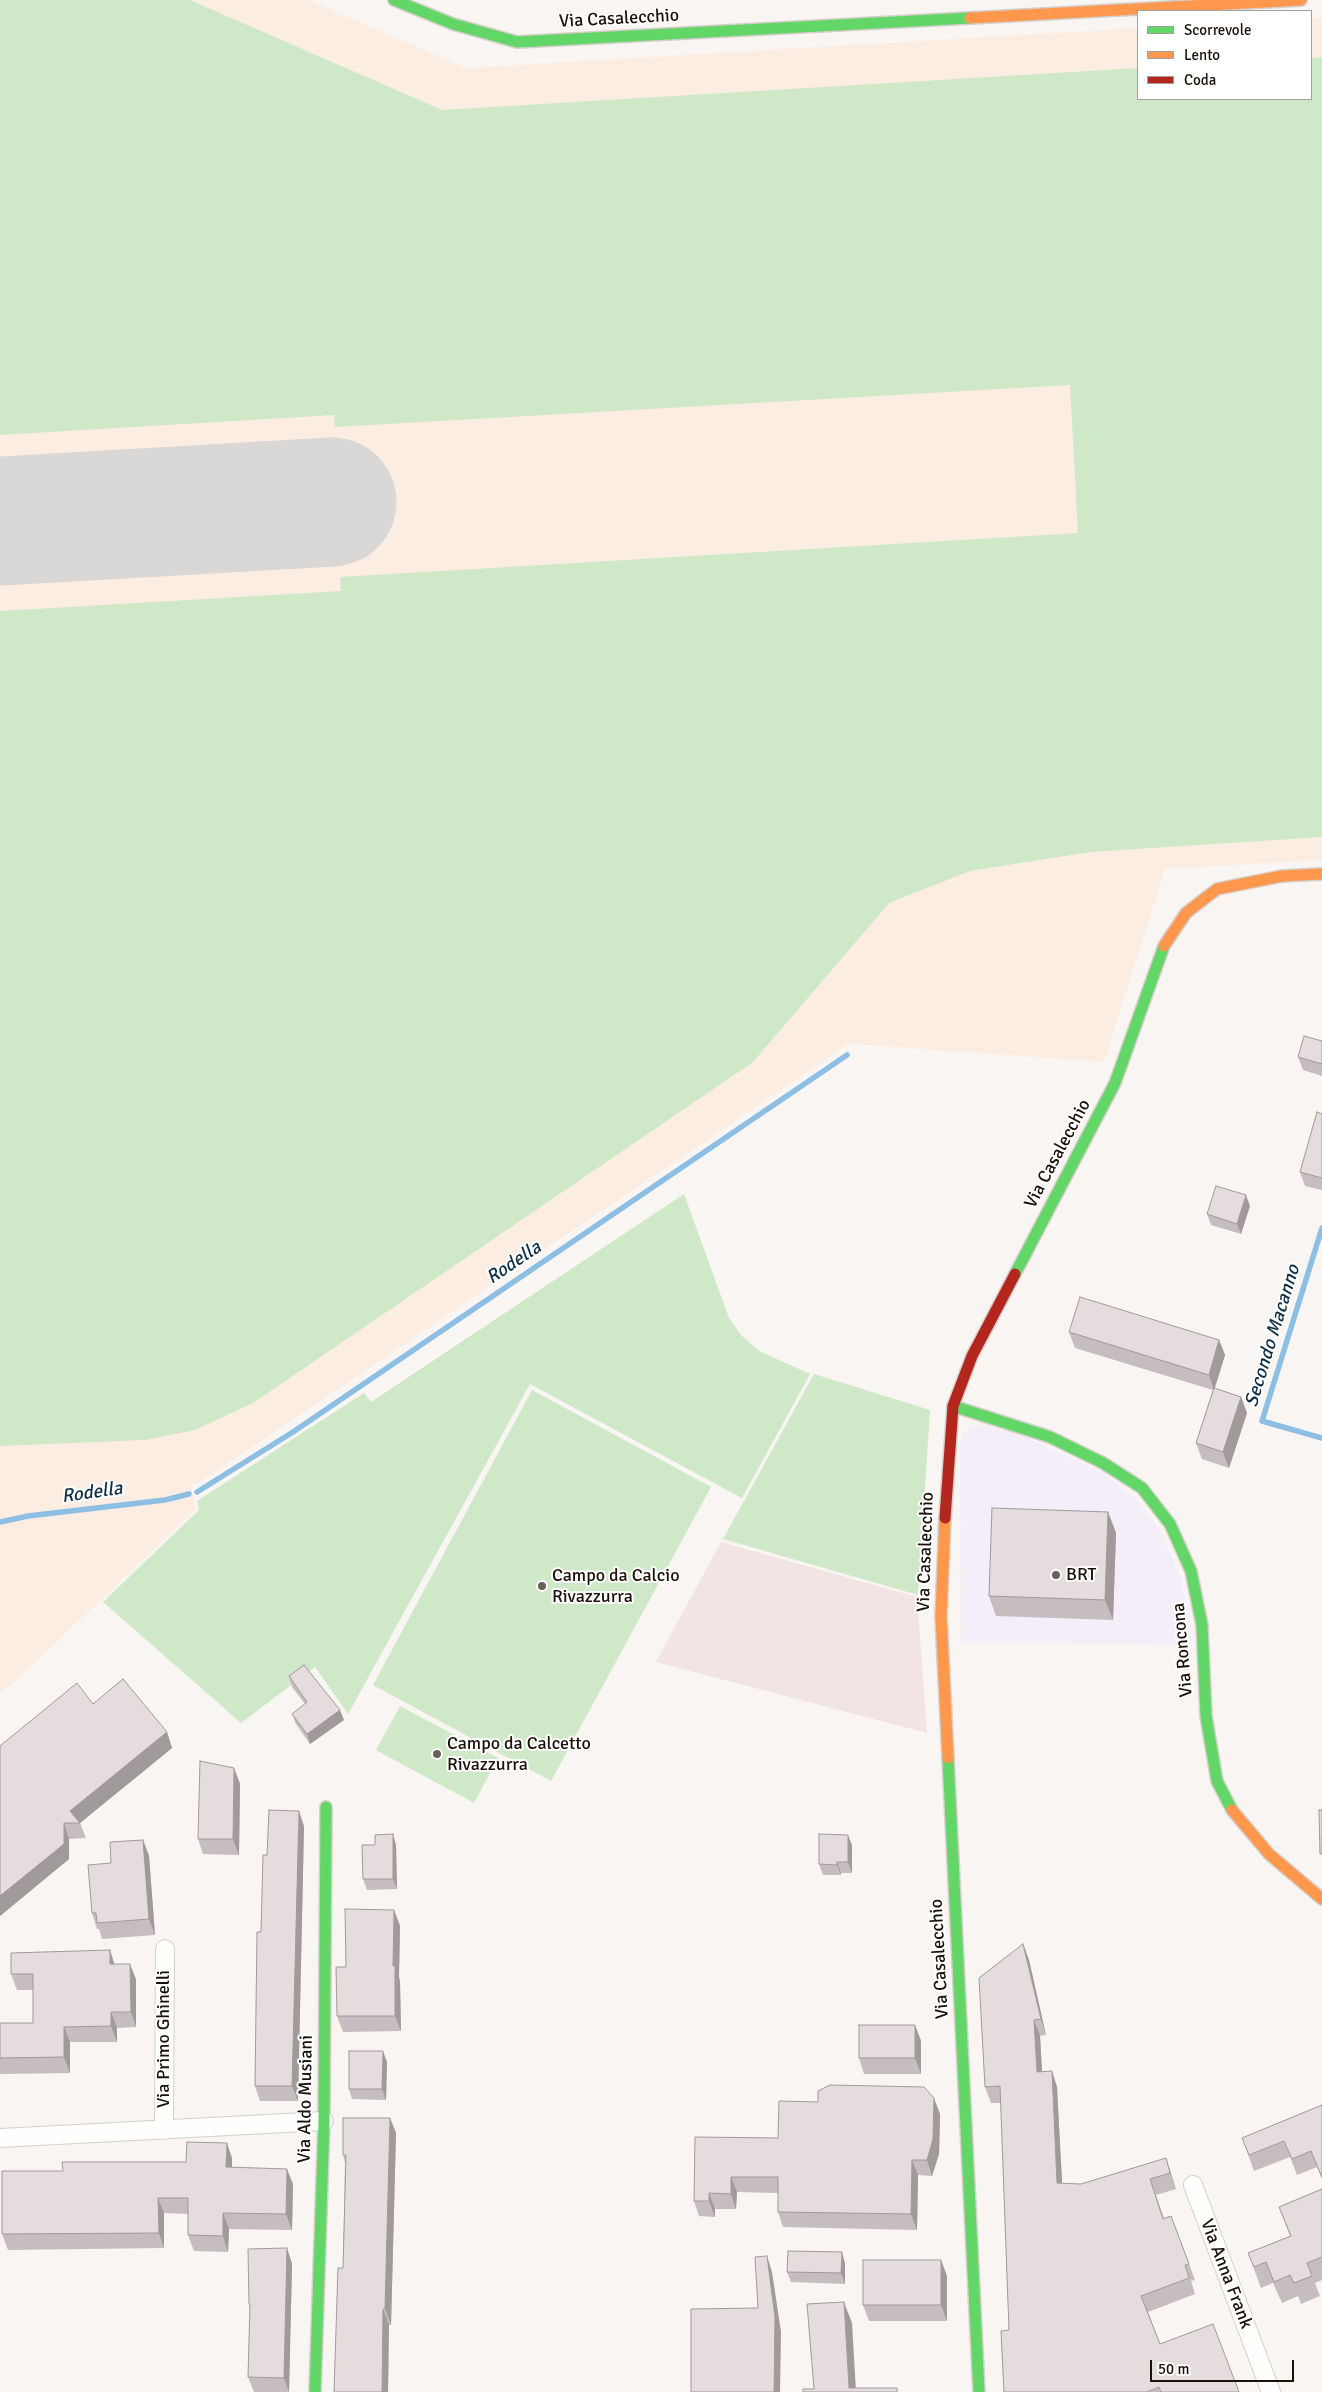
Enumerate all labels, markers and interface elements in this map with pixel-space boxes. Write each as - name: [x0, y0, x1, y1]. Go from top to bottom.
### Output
- street label: Via Casalecchio: [558, 5, 680, 33]
- legend: [1137, 10, 1312, 100]
- text: Scorrevole: [1184, 21, 1251, 39]
- text: Lento: [1184, 46, 1220, 64]
- text: Coda: [1184, 71, 1216, 89]
- street label: Via Casalecchio: [1020, 1096, 1096, 1212]
- water label: Rodella: [482, 1236, 546, 1290]
- water label: Secondo Macanno: [1241, 1262, 1305, 1410]
- water label: Rodella: [60, 1477, 124, 1509]
- street label: Via Casalecchio: [913, 1492, 939, 1612]
- place label: BRT: [1066, 1564, 1096, 1586]
- place label: Campo da Calcio Rivazzurra: [552, 1565, 680, 1608]
- marker: BRT: [1050, 1569, 1062, 1581]
- marker: Campo da Calcio Rivazzurra: [536, 1580, 548, 1592]
- street label: Via Roncona: [1168, 1602, 1198, 1698]
- place label: Campo da Calcetto Rivazzurra: [447, 1733, 591, 1776]
- marker: Campo da Calcetto Rivazzurra: [431, 1748, 443, 1760]
- street label: Via Casalecchio: [926, 1898, 954, 2020]
- street label: Via Primo Ghinelli: [153, 1970, 175, 2108]
- street label: Via Aldo Musiani: [294, 2035, 318, 2163]
- street label: Via Anna Frank: [1195, 2216, 1257, 2332]
- scale bar: [1152, 2350, 1296, 2382]
- text: 50 m: [1158, 2360, 1189, 2378]

